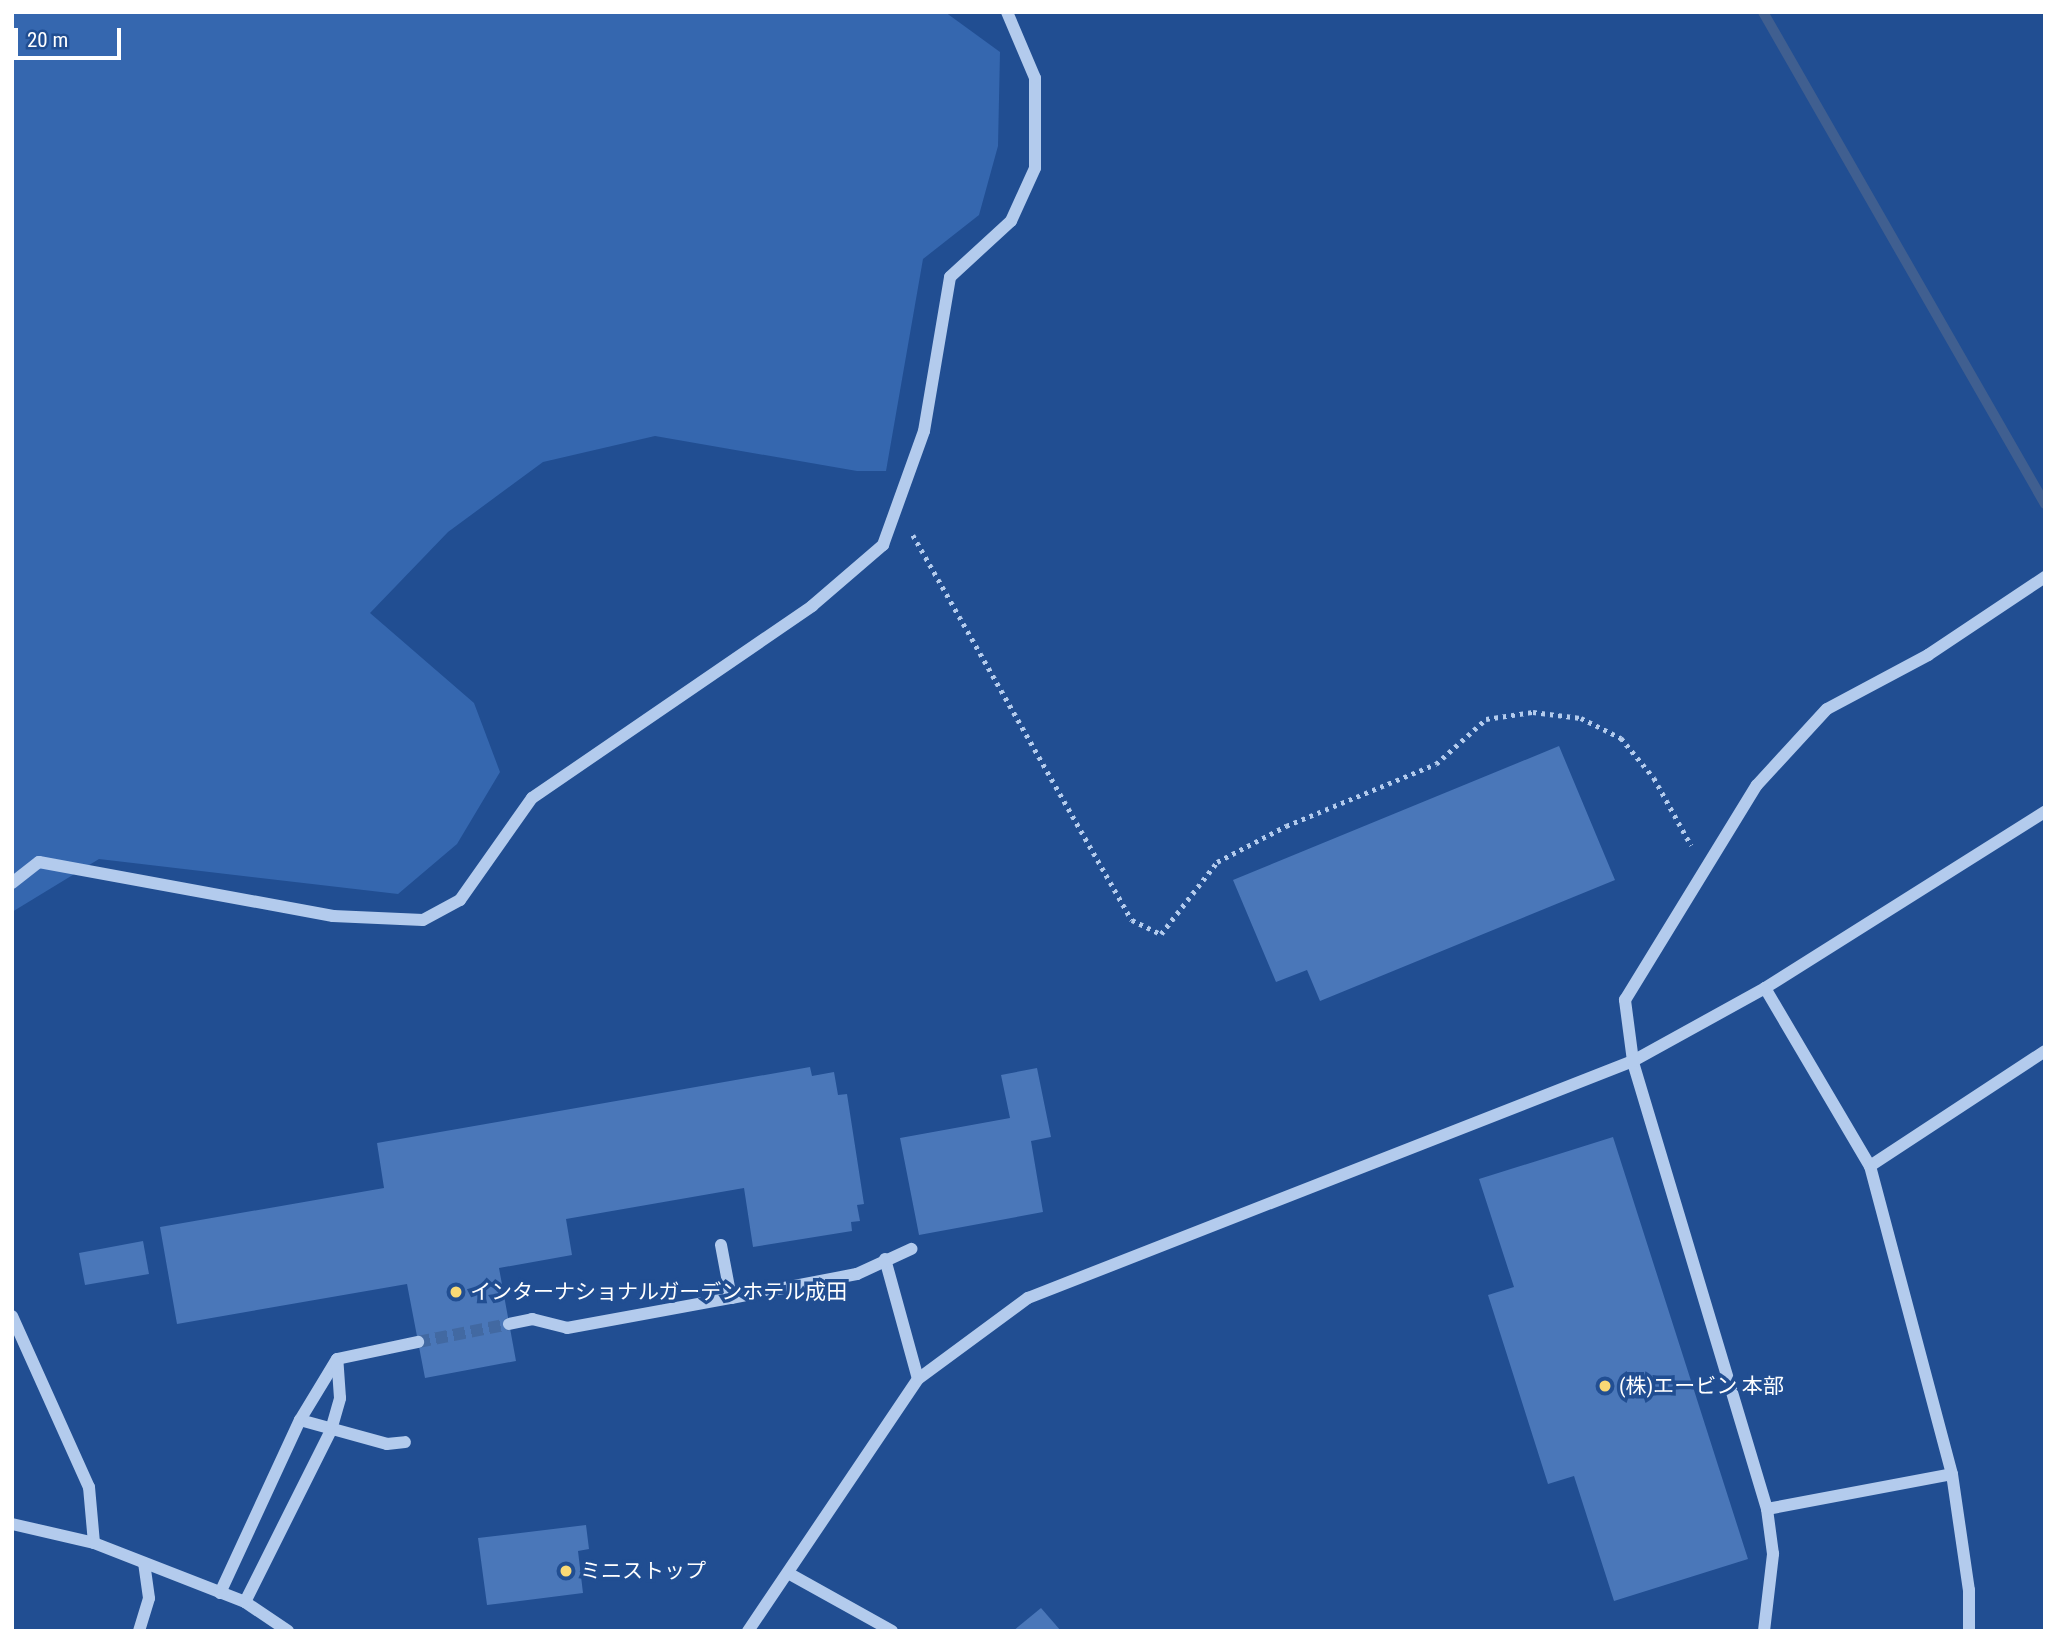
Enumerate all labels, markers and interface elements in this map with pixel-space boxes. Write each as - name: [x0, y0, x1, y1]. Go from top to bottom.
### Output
- scale bar: [18, 14, 124, 58]
- text: 20 m: [27, 28, 68, 52]
- place label: インターナショナルガーデンホテル成田: [470, 1279, 848, 1305]
- marker: インターナショナルガーデンホテル成田: [448, 1284, 464, 1300]
- place label: (株)エービン 本部: [1619, 1373, 1784, 1399]
- marker: (株)エービン 本部: [1597, 1378, 1613, 1394]
- place label: ミニストップ: [580, 1558, 706, 1584]
- marker: ミニストップ: [558, 1563, 574, 1579]

